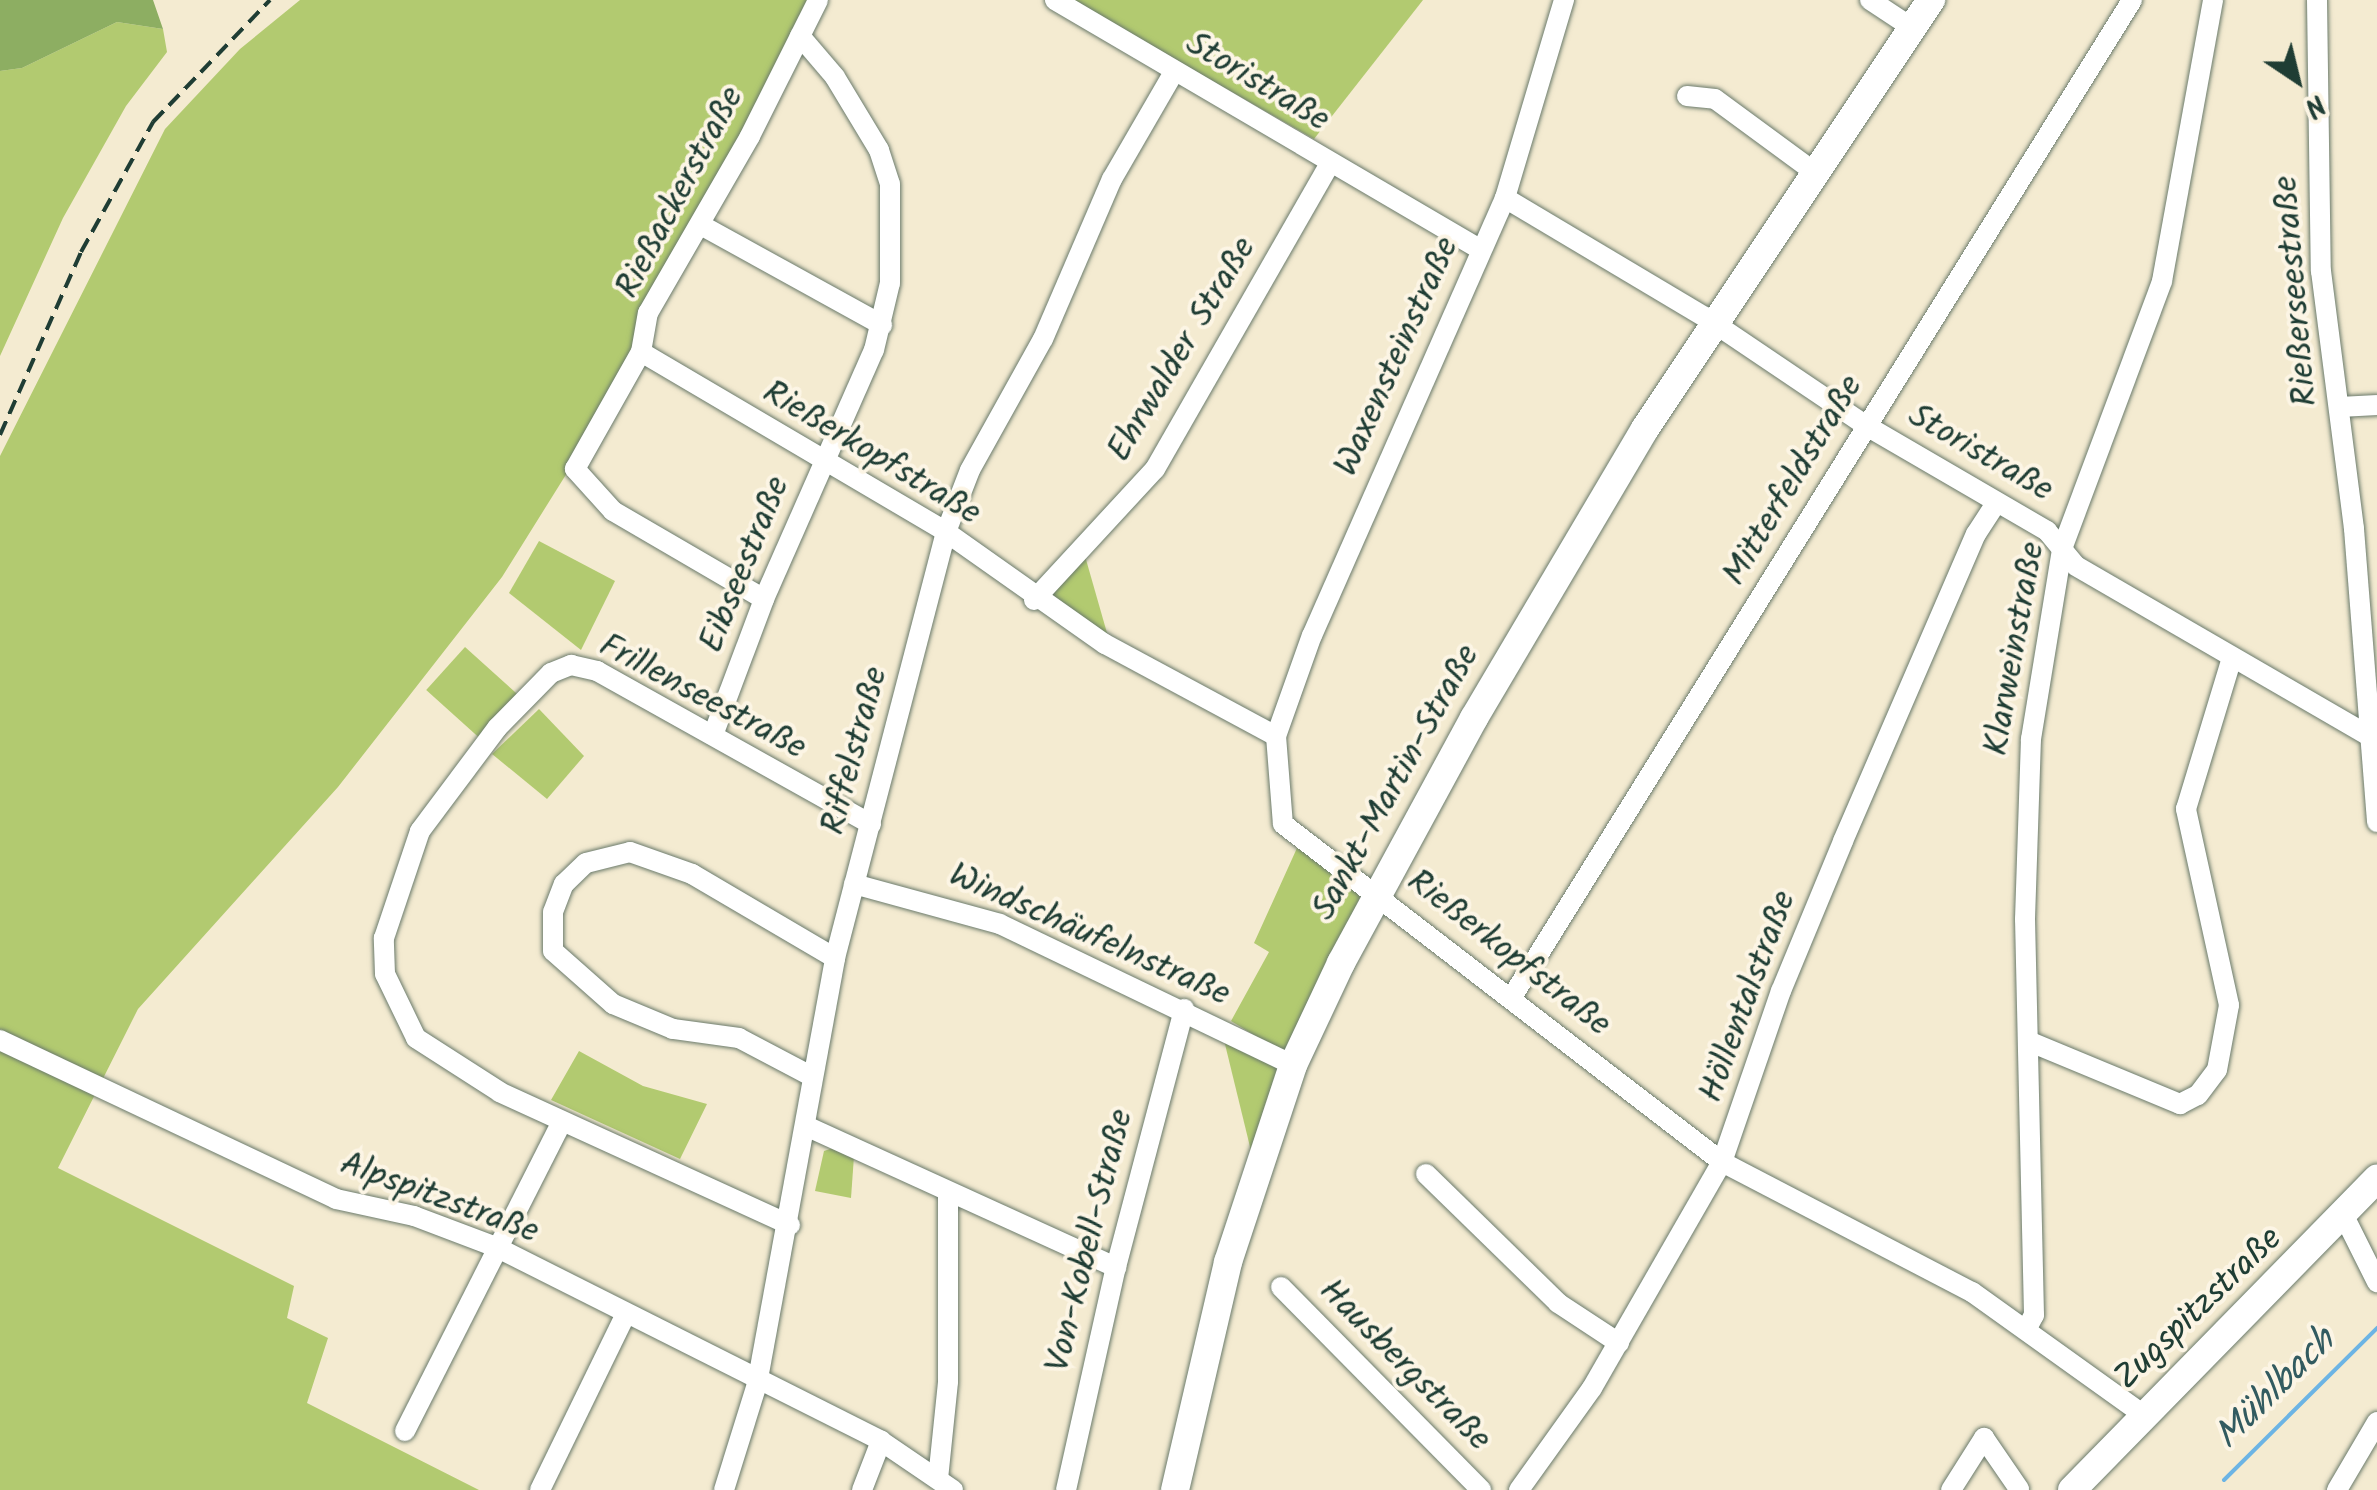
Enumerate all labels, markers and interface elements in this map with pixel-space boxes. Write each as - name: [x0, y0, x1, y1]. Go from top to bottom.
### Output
- street label: Storistraße: [1177, 24, 1337, 142]
- north arrow: [2247, 30, 2347, 130]
- street label: Rießackerstraße: [608, 80, 754, 306]
- text: N: [2294, 81, 2335, 128]
- street label: Rießerseestraße: [2266, 174, 2328, 408]
- street label: Ehrwalder Straße: [1099, 230, 1267, 470]
- street label: Waxensteinstraße: [1327, 231, 1469, 483]
- street label: Mitterfeldstraße: [1715, 368, 1873, 594]
- street label: Rießerkopfstraße: [754, 372, 988, 536]
- street label: Storistraße: [1900, 396, 2060, 512]
- street label: Eibseestraße: [692, 471, 800, 659]
- street label: Klarweinstraße: [1977, 539, 2055, 759]
- street label: Frillenseestraße: [591, 626, 813, 770]
- street label: Sankt-Martin-Straße: [1304, 638, 1490, 928]
- street label: Riffelstraße: [813, 662, 899, 840]
- street label: Windschäufelnstraße: [942, 855, 1236, 1017]
- street label: Rießerkopfstraße: [1398, 861, 1618, 1047]
- street label: Höllentalstraße: [1691, 885, 1807, 1109]
- street label: Von-Kobell-Straße: [1038, 1105, 1144, 1377]
- street label: Alpspitzstraße: [334, 1144, 544, 1254]
- street label: Zugspitzstraße: [2106, 1219, 2292, 1399]
- street label: Hausbergstraße: [1309, 1271, 1499, 1461]
- water label: Mühlbach: [2206, 1320, 2346, 1460]

